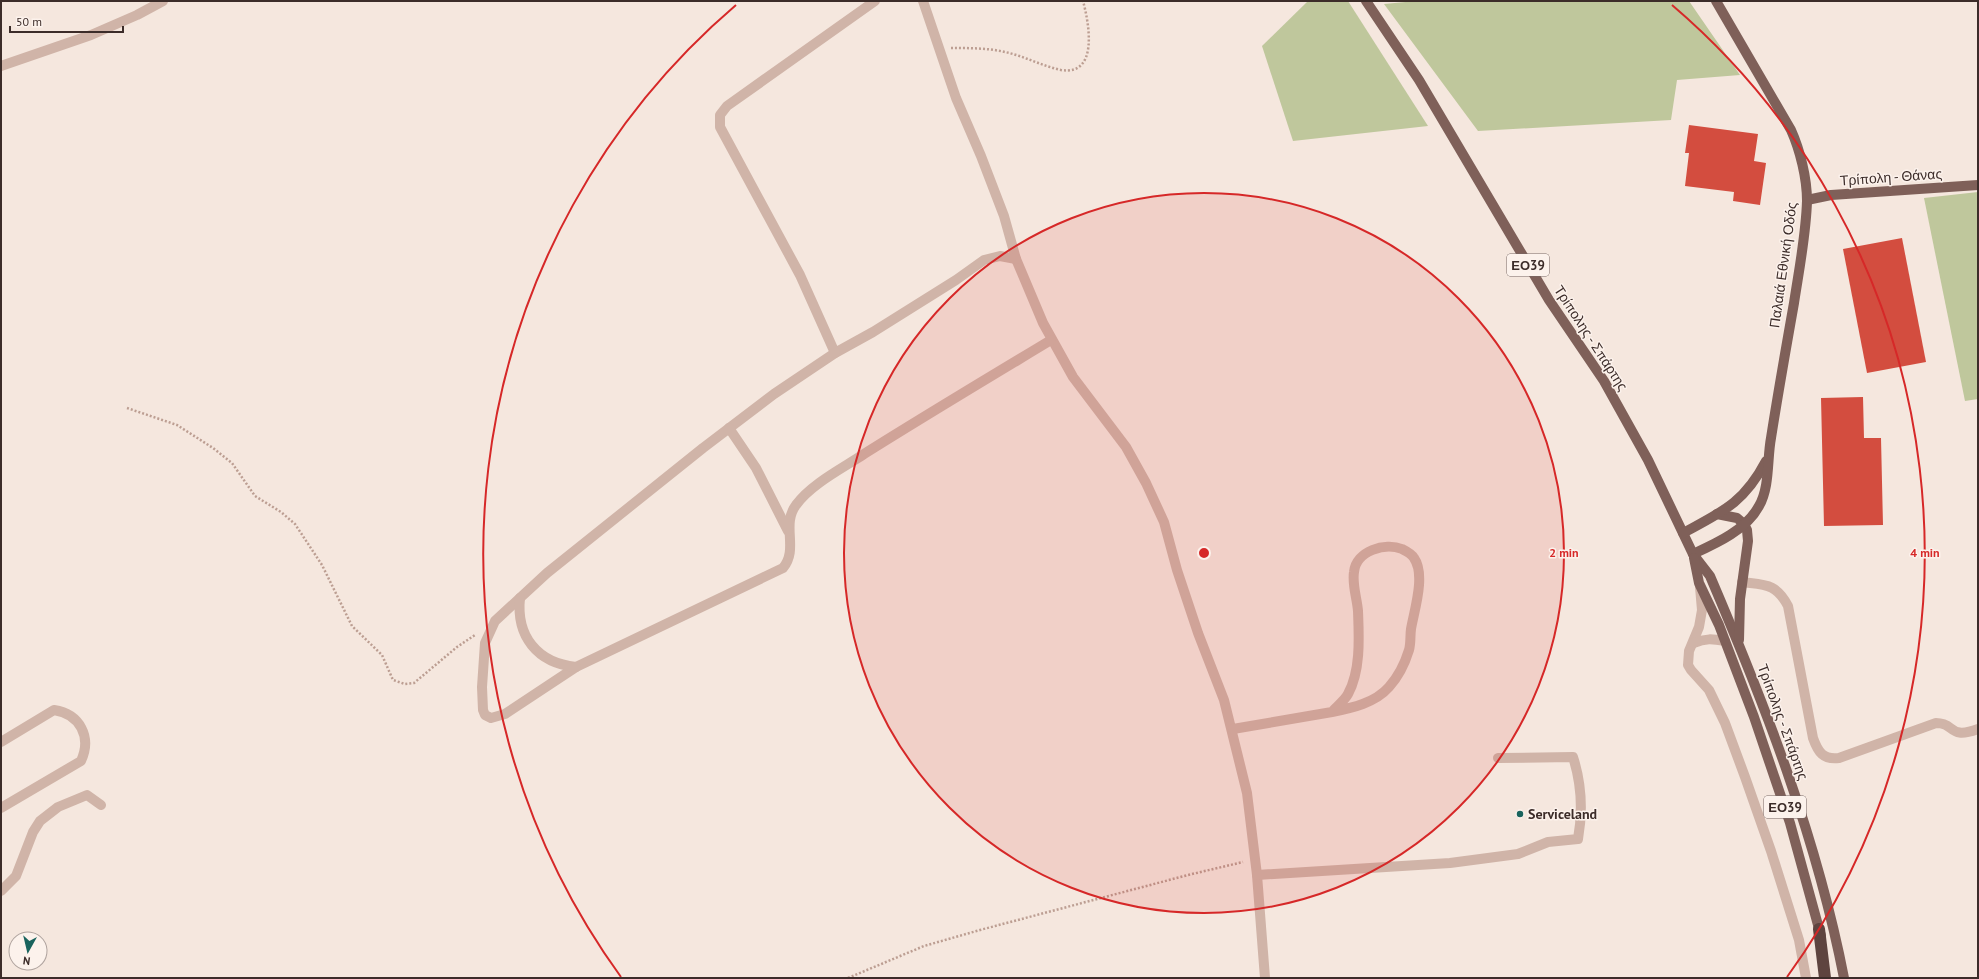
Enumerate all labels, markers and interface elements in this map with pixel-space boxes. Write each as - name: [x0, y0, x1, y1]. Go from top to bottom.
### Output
- scale bar: [10, 8, 123, 34]
- text: 50 m: [16, 14, 42, 29]
- street label: Τρίπολη - Θάνας: [1839, 164, 1943, 190]
- street label: Παλαιά Εθνική Οδός: [1765, 201, 1801, 329]
- road number: ΕΟ39: [1507, 254, 1549, 276]
- street label: Τρίπολης - Σπάρτης: [1550, 282, 1632, 394]
- text: 2 min: [1549, 545, 1579, 560]
- text: 4 min: [1910, 545, 1940, 560]
- centre of rings: [1197, 546, 1211, 560]
- street label: Τρίπολης - Σπάρτης: [1754, 662, 1812, 783]
- road number: ΕΟ39: [1764, 796, 1806, 818]
- place label: Serviceland: [1528, 805, 1597, 823]
- marker: Serviceland: [1515, 809, 1525, 819]
- north arrow: [8, 931, 48, 971]
- text: N: [22, 953, 31, 968]

